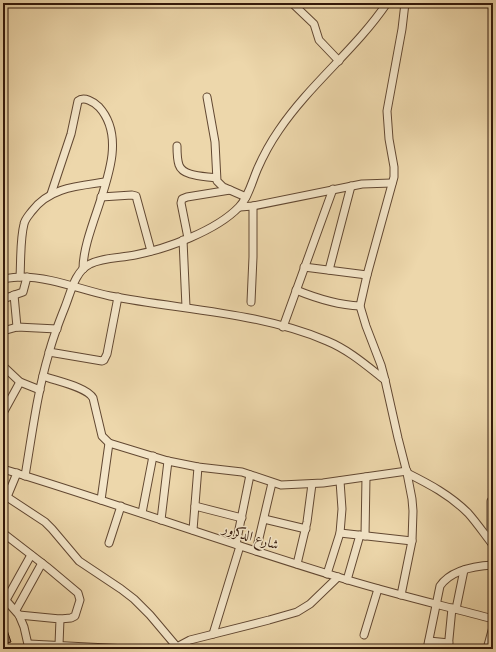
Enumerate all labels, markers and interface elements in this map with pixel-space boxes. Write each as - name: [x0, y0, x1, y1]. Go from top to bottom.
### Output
- street label: شارع الدكرور: [218, 517, 282, 556]

